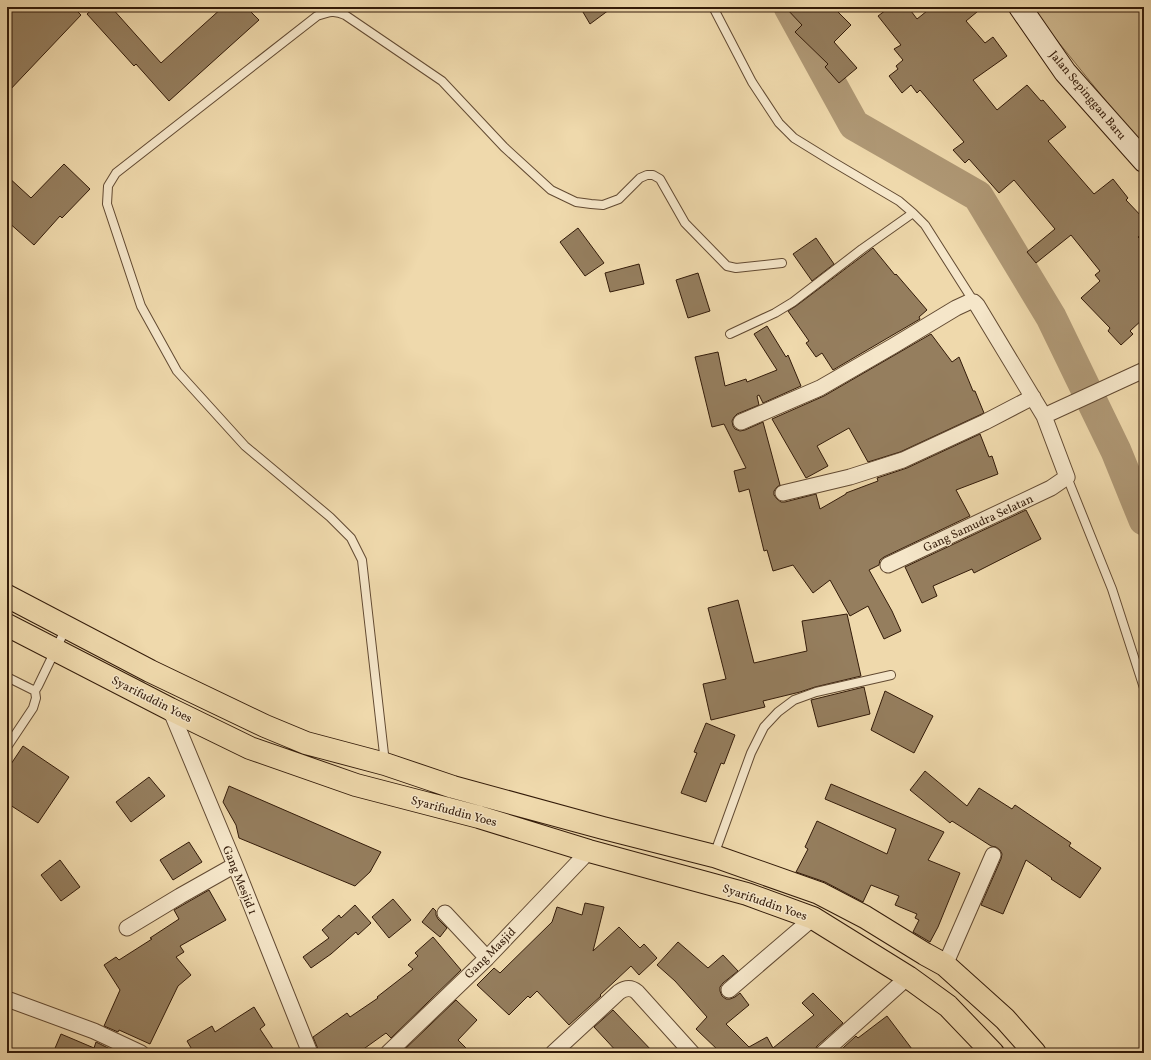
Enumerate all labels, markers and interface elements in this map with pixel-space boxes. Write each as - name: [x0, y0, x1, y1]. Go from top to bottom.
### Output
- street label: Jalan Sepinggan Baru: [1045, 48, 1130, 144]
- street label: Gang Samudra Selatan: [921, 491, 1036, 556]
- street label: Syarifuddin Yoes: [108, 673, 195, 727]
- street label: Syarifuddin Yoes: [409, 793, 499, 831]
- street label: Gang Mesjid 1: [218, 844, 260, 917]
- street label: Syarifuddin Yoes: [720, 881, 809, 925]
- street label: Gang Masjid: [462, 924, 520, 983]

